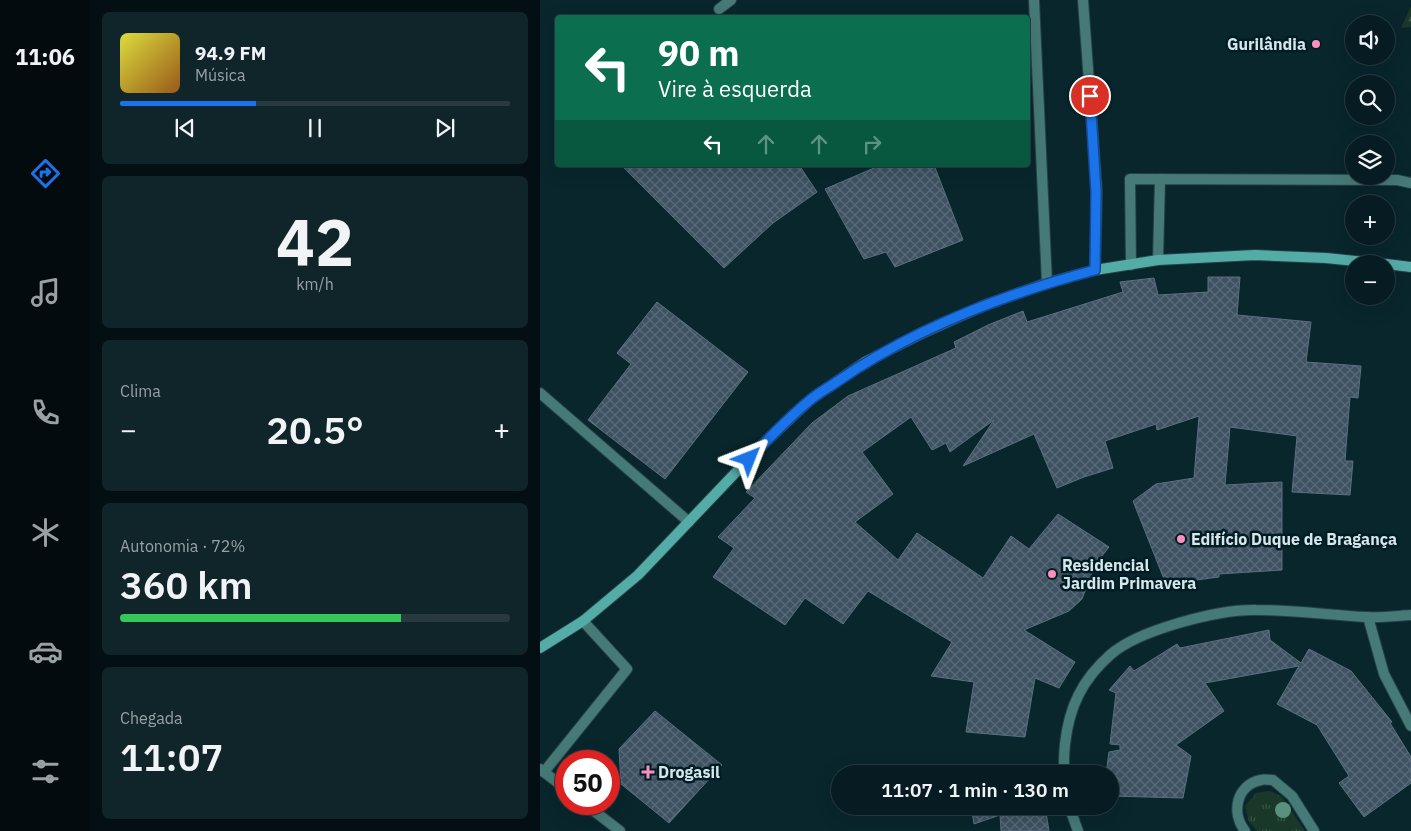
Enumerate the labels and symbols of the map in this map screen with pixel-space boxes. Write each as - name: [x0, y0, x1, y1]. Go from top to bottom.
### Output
- place label: Gurilândia: [1227, 34, 1306, 54]
- marker: Gurilândia: [1310, 38, 1322, 50]
- pin: [1069, 75, 1111, 117]
- position arrow: [722, 432, 774, 484]
- place label: Edifício Duque de Bragança: [1191, 529, 1397, 549]
- marker: Edifício Duque de Bragança: [1175, 533, 1187, 545]
- place label: Residencial Jardim Primavera: [1062, 555, 1196, 593]
- marker: Residencial Jardim Primavera: [1046, 568, 1058, 580]
- speed limit sign: 50: [555, 750, 620, 815]
- place label: Drogasil: [658, 762, 720, 782]
- marker: Drogasil: [642, 766, 654, 778]

